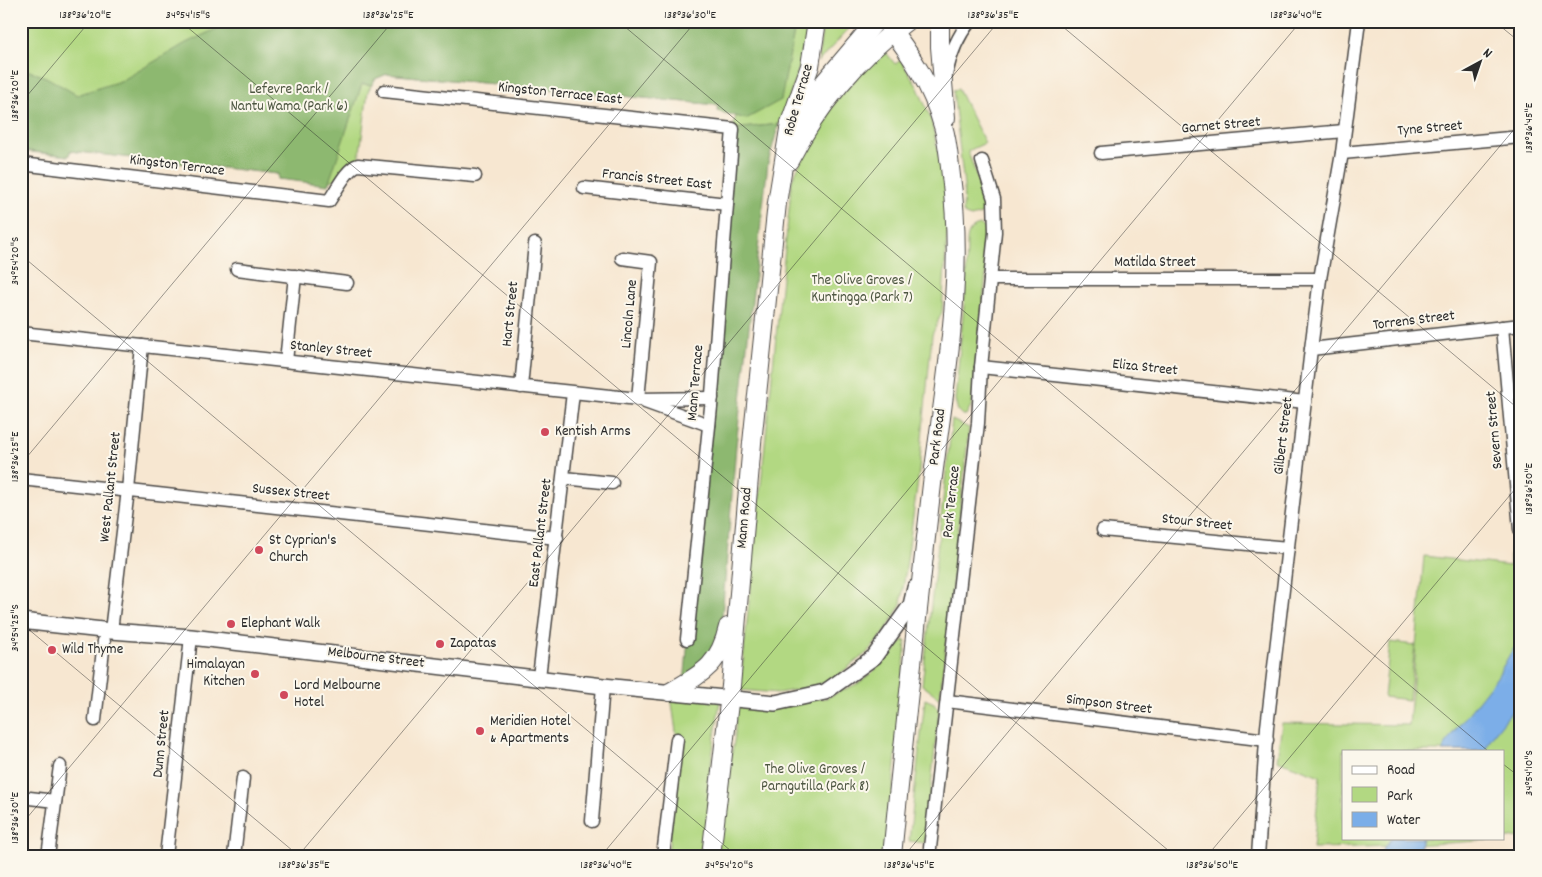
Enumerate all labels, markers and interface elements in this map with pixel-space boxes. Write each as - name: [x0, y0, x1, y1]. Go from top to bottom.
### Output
- text: 138°36'20"E: [59, 7, 111, 24]
- text: 34°54'15"S: [166, 7, 210, 24]
- text: 138°36'25"E: [363, 7, 414, 24]
- text: 138°36'30"E: [664, 7, 716, 24]
- text: 138°36'35"E: [968, 7, 1019, 24]
- text: 138°36'40"E: [1270, 7, 1322, 24]
- north arrow: [1454, 38, 1504, 88]
- text: N: [1478, 44, 1496, 64]
- street label: Robe Terrace: [778, 61, 820, 139]
- text: 138°36'20"E: [7, 70, 24, 122]
- street label: Kingston Terrace East: [497, 77, 624, 111]
- park label: Lefevre Park / Nantu Wama (Park 6): [230, 79, 348, 118]
- text: 138°36'45"E: [1521, 102, 1538, 153]
- street label: Garnet Street: [1181, 112, 1262, 140]
- street label: Tyne Street: [1396, 115, 1464, 143]
- street label: Kingston Terrace: [128, 149, 226, 183]
- street label: Francis Street East: [601, 163, 713, 197]
- text: 34°54'20"S: [7, 237, 24, 285]
- street label: Matilda Street: [1114, 252, 1196, 274]
- park label: The Olive Groves / Kuntingga (Park 7): [811, 270, 913, 309]
- street label: Lincoln Lane: [616, 278, 644, 349]
- street label: Hart Street: [497, 280, 525, 348]
- street label: Torrens Street: [1372, 305, 1457, 337]
- street label: Stanley Street: [289, 335, 374, 365]
- street label: Mann Terrace: [682, 344, 710, 422]
- street label: Eliza Street: [1111, 354, 1179, 382]
- street label: Severn Street: [1481, 390, 1509, 470]
- street label: Gilbert Street: [1268, 396, 1300, 476]
- street label: Park Road: [924, 407, 952, 467]
- place label: Kentish Arms: [555, 421, 631, 443]
- marker: Kentish Arms: [539, 426, 551, 438]
- street label: West Pallant Street: [94, 430, 128, 543]
- text: 138°36'25"E: [7, 431, 24, 482]
- text: 138°36'50"E: [1521, 462, 1538, 515]
- street label: Park Terrace: [937, 464, 967, 539]
- street label: East Pallant Street: [523, 477, 559, 589]
- street label: Sussex Street: [251, 478, 331, 508]
- street label: Mann Road: [731, 487, 759, 549]
- street label: Stour Street: [1161, 508, 1234, 538]
- place label: St Cyprian's Church: [269, 530, 337, 569]
- marker: St Cyprian's Church: [253, 544, 265, 556]
- text: 34°54'25"S: [7, 604, 24, 652]
- place label: Elephant Walk: [241, 613, 320, 635]
- marker: Elephant Walk: [225, 618, 237, 630]
- place label: Zapatas: [450, 633, 497, 655]
- marker: Zapatas: [434, 638, 446, 650]
- place label: Wild Thyme: [62, 639, 124, 661]
- street label: Melbourne Street: [326, 641, 426, 675]
- marker: Wild Thyme: [46, 644, 58, 656]
- place label: Himalayan Kitchen: [187, 654, 245, 693]
- marker: Himalayan Kitchen: [249, 668, 261, 680]
- place label: Lord Melbourne Hotel: [294, 675, 381, 714]
- marker: Lord Melbourne Hotel: [278, 689, 290, 701]
- street label: Simpson Street: [1065, 689, 1154, 721]
- street label: Dunn Street: [148, 709, 177, 779]
- place label: Meridien Hotel & Apartments: [490, 711, 571, 750]
- marker: Meridien Hotel & Apartments: [474, 725, 486, 737]
- legend: [1342, 750, 1504, 840]
- text: 34°54'10"S: [1521, 750, 1538, 796]
- park label: The Olive Groves / Parngutilla (Park 8): [761, 759, 869, 798]
- text: Road: [1387, 760, 1415, 782]
- text: Park: [1387, 786, 1413, 808]
- text: 138°36'30"E: [7, 792, 24, 844]
- text: Water: [1387, 810, 1421, 832]
- text: 138°36'35"E: [279, 857, 330, 874]
- text: 138°36'40"E: [580, 857, 632, 874]
- text: 34°54'20"S: [705, 857, 753, 874]
- text: 138°36'45"E: [884, 857, 935, 874]
- text: 138°36'50"E: [1186, 857, 1239, 874]

